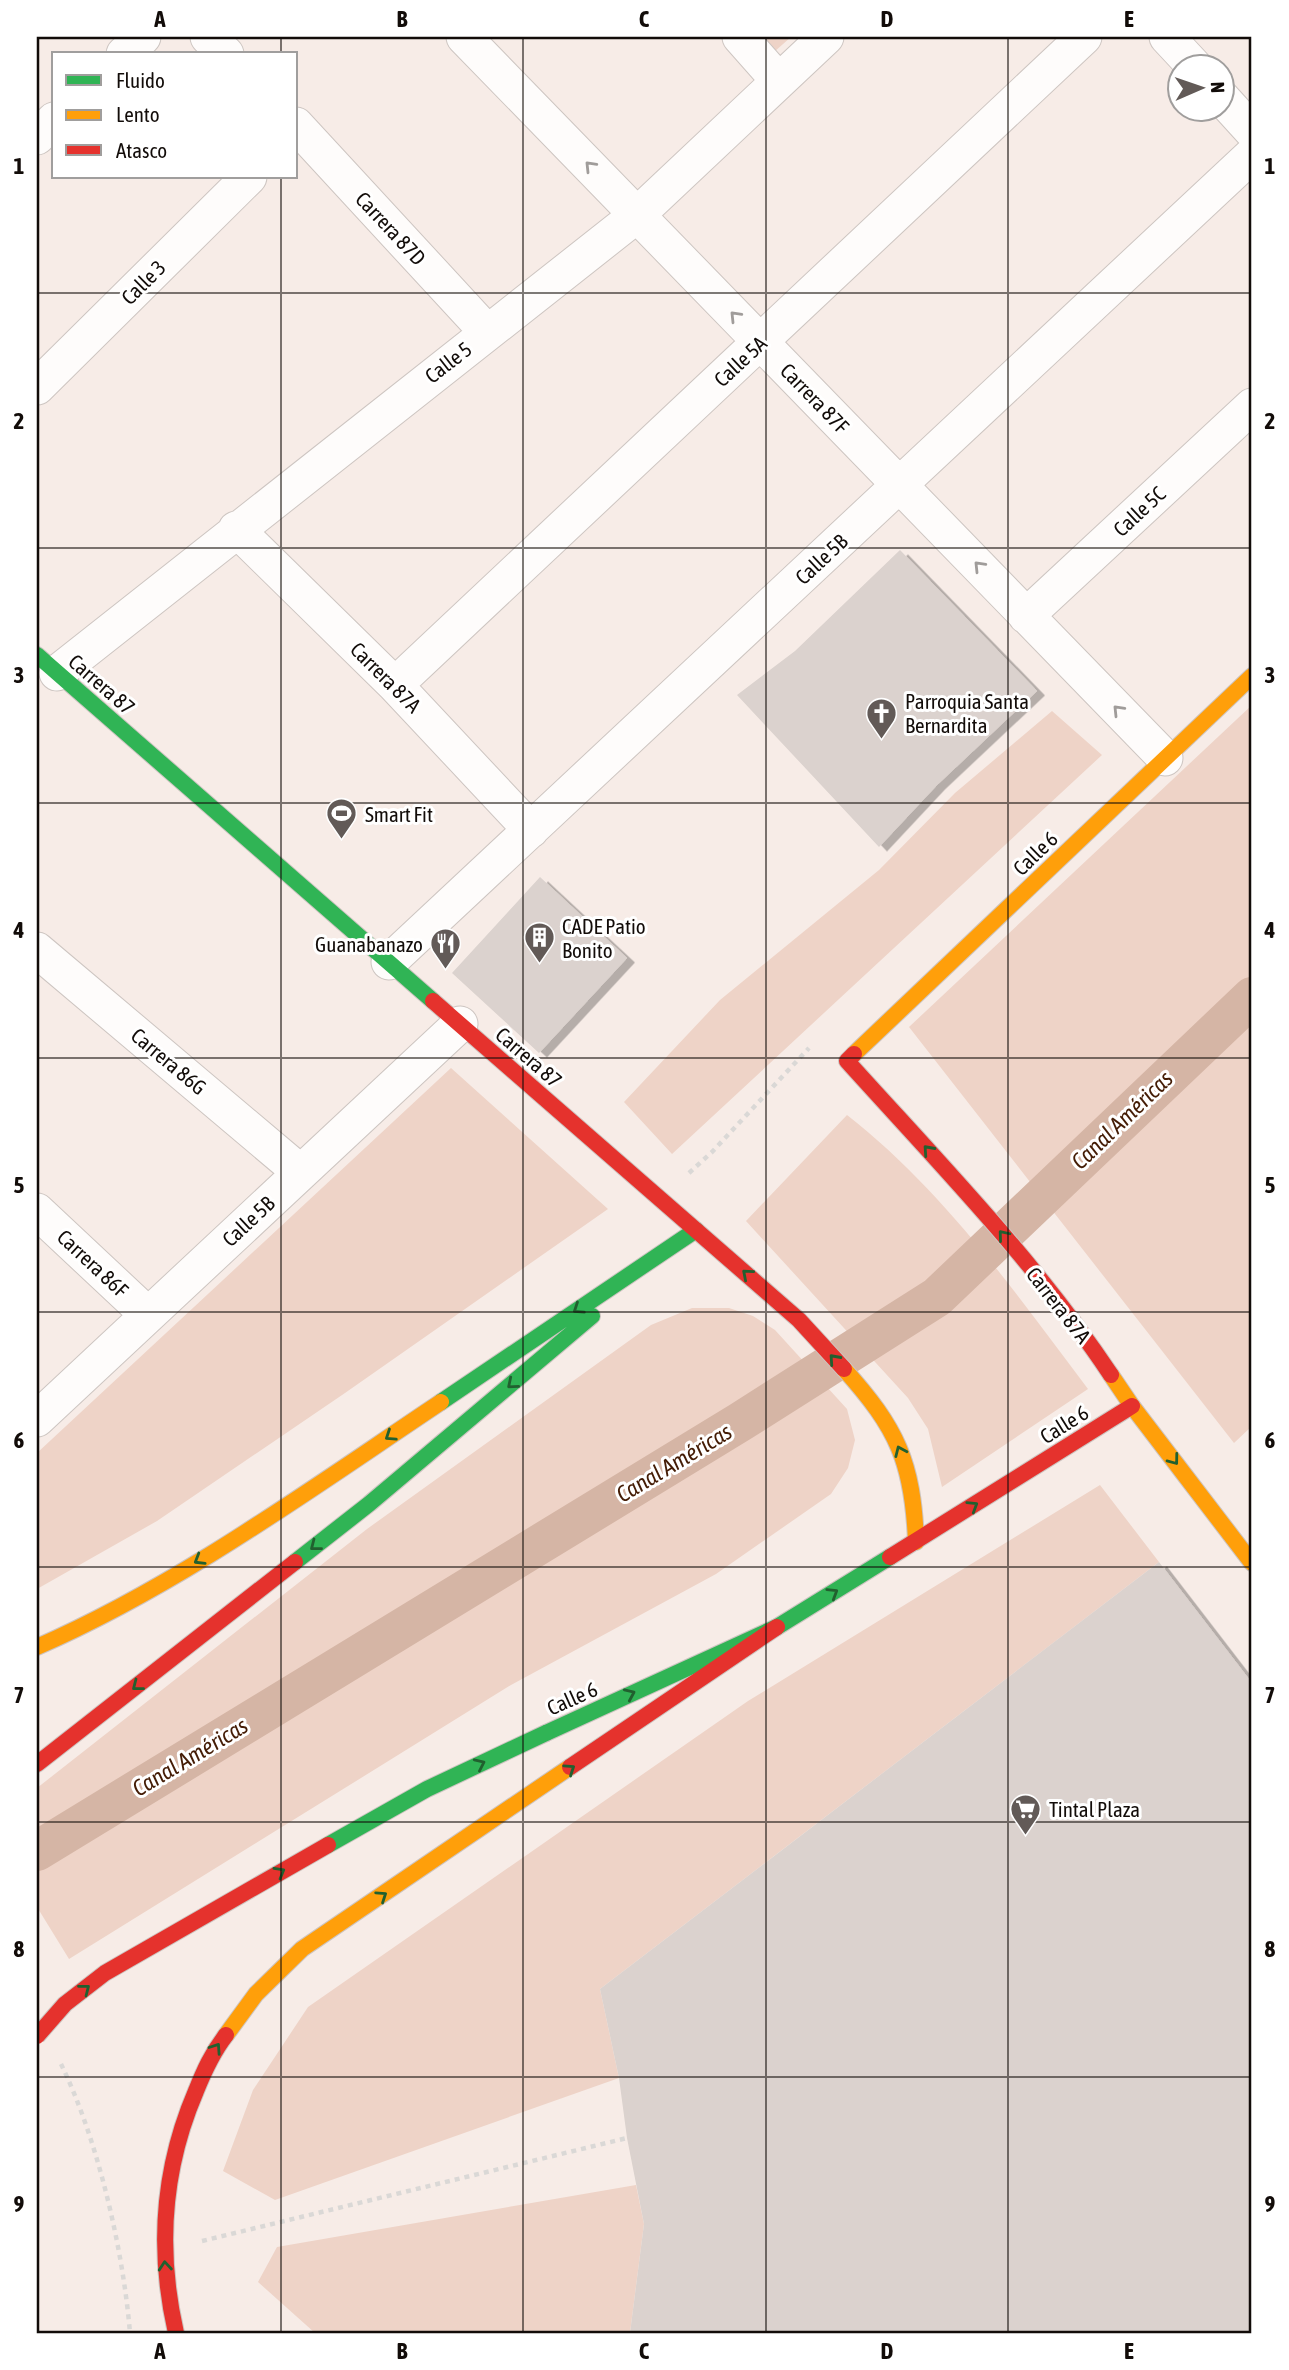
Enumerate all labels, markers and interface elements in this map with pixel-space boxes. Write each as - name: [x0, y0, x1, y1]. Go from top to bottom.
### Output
- text: A: [153, 6, 166, 32]
- text: B: [397, 6, 408, 32]
- text: C: [639, 6, 650, 32]
- text: D: [881, 6, 894, 32]
- text: E: [1124, 6, 1134, 32]
- legend: [52, 52, 298, 178]
- north arrow: [1166, 52, 1236, 122]
- text: Fluido: [116, 68, 165, 92]
- text: N: [1207, 81, 1229, 93]
- text: Lento: [116, 102, 160, 126]
- text: Atasco: [116, 138, 167, 162]
- text: 1: [14, 153, 25, 179]
- text: 1: [1265, 153, 1276, 179]
- one-way arrow: [585, 161, 598, 174]
- street label: Carrera 87D: [351, 187, 431, 269]
- street label: Calle 3: [116, 255, 170, 309]
- one-way arrow: [730, 311, 743, 324]
- street label: Calle 5A: [709, 330, 772, 391]
- street label: Calle 5: [420, 336, 476, 388]
- street label: Carrera 87F: [776, 358, 854, 438]
- text: 2: [14, 408, 24, 434]
- text: 2: [1265, 408, 1275, 434]
- street label: Calle 5C: [1108, 481, 1170, 541]
- street label: Calle 5B: [790, 529, 852, 589]
- one-way arrow: [974, 562, 987, 575]
- street label: Carrera 87A: [346, 637, 427, 718]
- street label: Carrera 87: [64, 649, 140, 719]
- text: 3: [14, 662, 24, 688]
- text: 3: [1265, 662, 1275, 688]
- place label: Parroquia Santa Bernardita: [905, 689, 1029, 737]
- church icon: Parroquia Santa Bernardita: [865, 696, 899, 740]
- one-way arrow: [1113, 705, 1126, 718]
- sports icon: Smart Fit: [325, 797, 359, 841]
- place label: Smart Fit: [365, 802, 433, 826]
- street label: Calle 6: [1008, 826, 1062, 880]
- place label: CADE Patio Bonito: [562, 914, 646, 962]
- text: 4: [13, 917, 25, 943]
- text: 4: [1264, 917, 1276, 943]
- building icon: CADE Patio Bonito: [522, 921, 556, 965]
- restaurant icon: Guanabanazo: [429, 927, 463, 971]
- place label: Guanabanazo: [315, 932, 423, 956]
- street label: Carrera 87: [491, 1022, 567, 1092]
- street label: Carrera 86G: [127, 1023, 211, 1099]
- water label: Canal Américas: [1066, 1066, 1178, 1174]
- one-way arrow: [924, 1145, 936, 1158]
- text: 5: [14, 1172, 25, 1198]
- text: 5: [1265, 1172, 1276, 1198]
- street label: Calle 5B: [217, 1191, 279, 1251]
- street label: Carrera 86F: [53, 1224, 134, 1302]
- one-way arrow: [999, 1230, 1011, 1243]
- street label: Carrera 87A: [1022, 1262, 1096, 1348]
- one-way arrow: [743, 1270, 756, 1282]
- one-way arrow: [573, 1301, 586, 1313]
- one-way arrow: [830, 1354, 843, 1367]
- one-way arrow: [508, 1376, 521, 1388]
- street label: Calle 6: [1035, 1400, 1093, 1448]
- water label: Canal Américas: [612, 1418, 736, 1508]
- text: 6: [14, 1427, 25, 1453]
- text: 6: [1265, 1427, 1276, 1453]
- one-way arrow: [385, 1428, 398, 1440]
- one-way arrow: [894, 1446, 908, 1459]
- one-way arrow: [1165, 1453, 1178, 1465]
- one-way arrow: [966, 1501, 979, 1514]
- one-way arrow: [311, 1537, 323, 1550]
- one-way arrow: [194, 1552, 207, 1565]
- one-way arrow: [826, 1588, 839, 1601]
- street label: Calle 6: [543, 1676, 601, 1720]
- one-way arrow: [132, 1678, 144, 1691]
- text: 7: [14, 1682, 24, 1708]
- text: 7: [1265, 1682, 1275, 1708]
- one-way arrow: [623, 1689, 635, 1703]
- water label: Canal Américas: [128, 1712, 252, 1802]
- one-way arrow: [473, 1758, 485, 1772]
- one-way arrow: [563, 1764, 576, 1777]
- supermarket icon: Tintal Plaza: [1009, 1792, 1043, 1836]
- place label: Tintal Plaza: [1049, 1797, 1140, 1821]
- one-way arrow: [273, 1867, 286, 1880]
- one-way arrow: [374, 1891, 387, 1904]
- text: 8: [14, 1936, 25, 1962]
- text: 8: [1265, 1936, 1276, 1962]
- one-way arrow: [78, 1984, 90, 1997]
- one-way arrow: [208, 2043, 220, 2056]
- text: 9: [14, 2191, 25, 2217]
- text: 9: [1265, 2191, 1276, 2217]
- one-way arrow: [158, 2260, 173, 2271]
- text: A: [153, 2338, 166, 2364]
- text: B: [397, 2338, 408, 2364]
- text: C: [639, 2338, 650, 2364]
- text: D: [881, 2338, 894, 2364]
- text: E: [1124, 2338, 1134, 2364]

